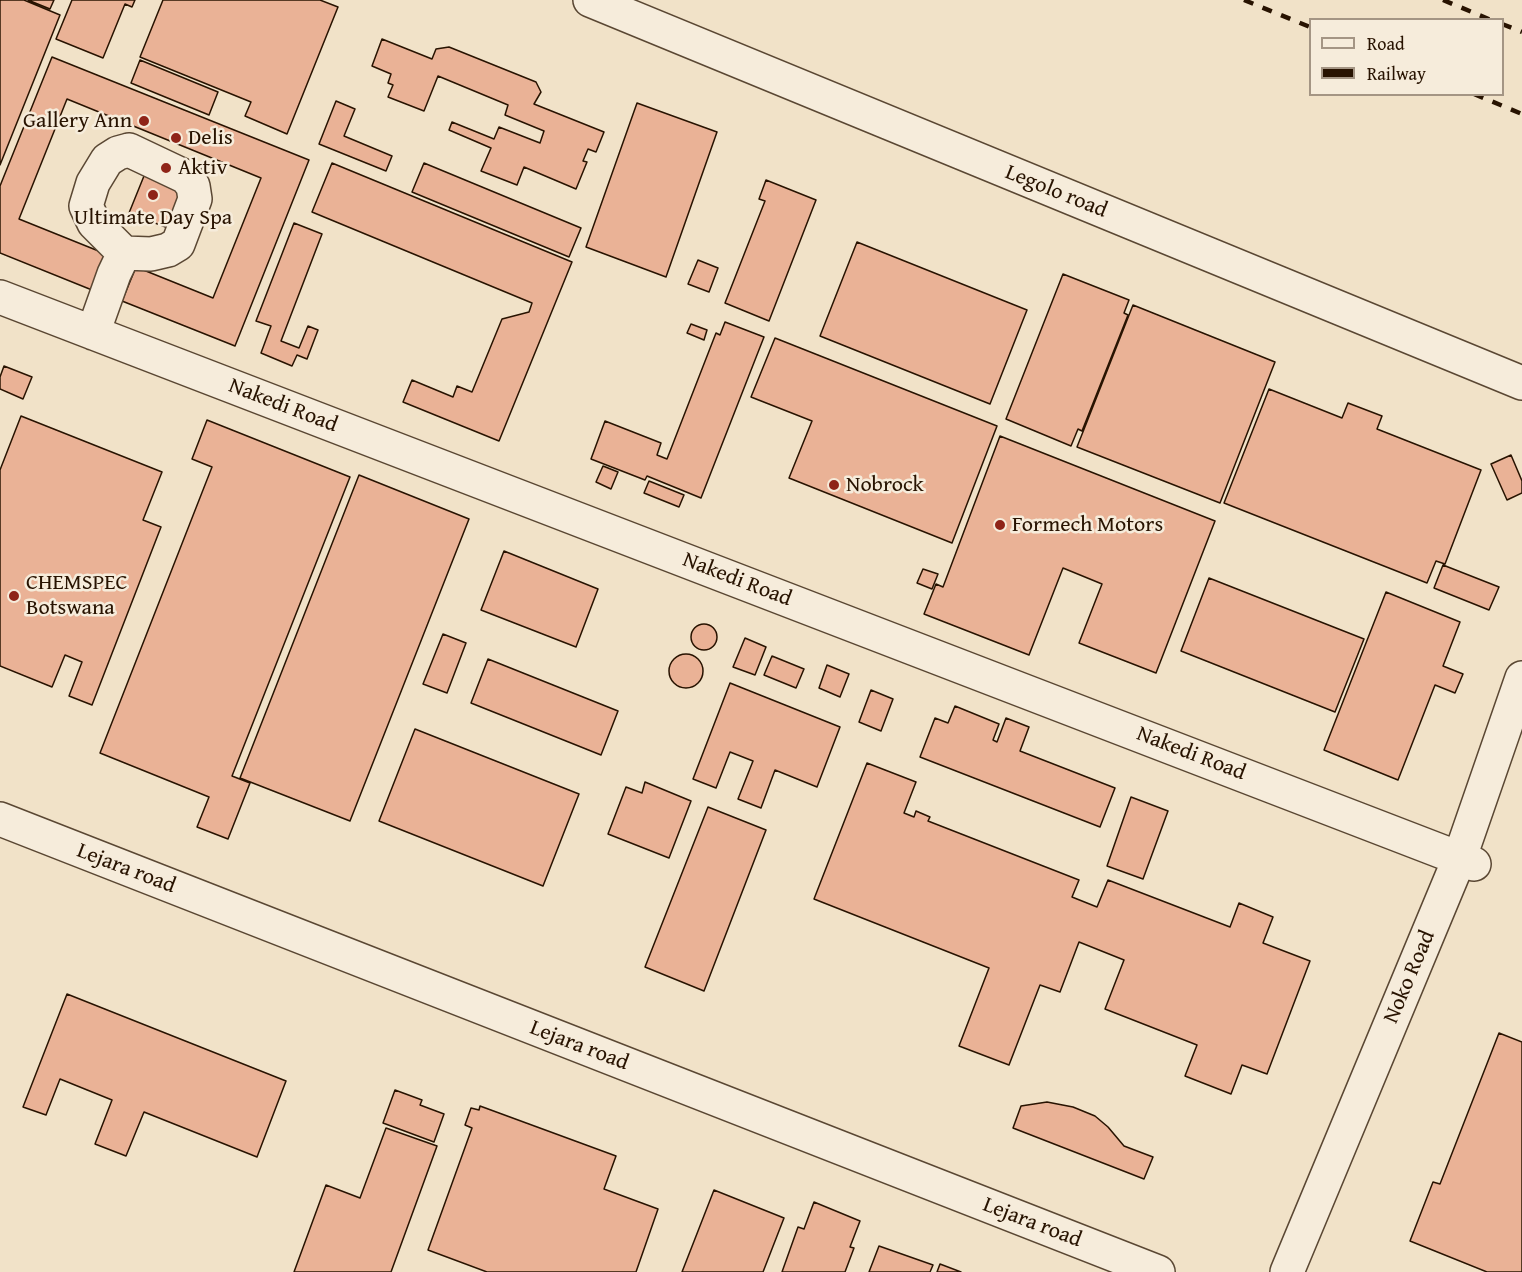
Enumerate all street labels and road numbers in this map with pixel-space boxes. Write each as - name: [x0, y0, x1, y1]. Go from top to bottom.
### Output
- street label: Legolo road: [1001, 160, 1111, 224]
- street label: Nakedi Road: [225, 373, 341, 439]
- street label: Nakedi Road: [679, 547, 795, 613]
- street label: Nakedi Road: [1133, 721, 1249, 787]
- street label: Lejara road: [73, 838, 179, 900]
- street label: Noko Road: [1379, 927, 1441, 1027]
- street label: Lejara road: [526, 1015, 632, 1077]
- street label: Lejara road: [979, 1192, 1085, 1254]

